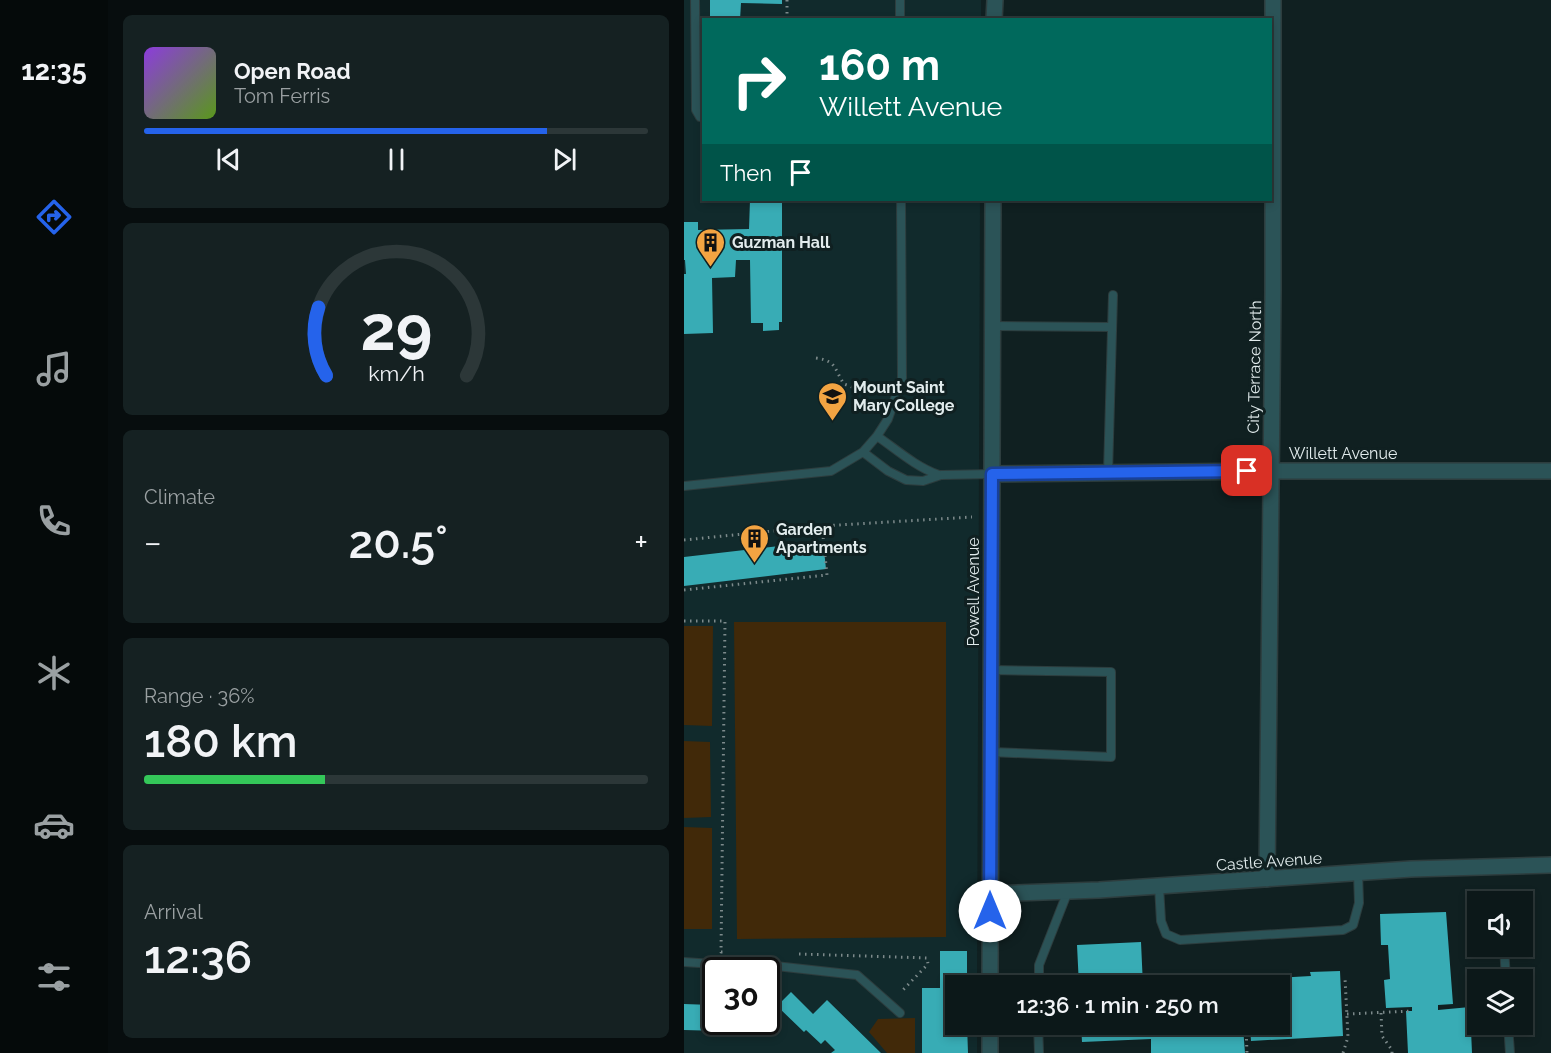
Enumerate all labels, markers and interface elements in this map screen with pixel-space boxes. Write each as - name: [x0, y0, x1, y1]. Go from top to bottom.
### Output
- text: 160 m: [819, 41, 940, 90]
- icon: right: [720, 42, 798, 120]
- text: 12:35: [21, 55, 87, 86]
- text: Open Road: [234, 58, 351, 84]
- text: Tom Ferris: [234, 84, 330, 108]
- text: Willett Avenue: [819, 91, 1002, 122]
- icon: previous: [212, 143, 245, 176]
- icon: pause: [380, 143, 413, 176]
- icon: next: [548, 143, 581, 176]
- icon: arrive: [784, 156, 817, 189]
- text: Then: [720, 160, 772, 186]
- icon: directions: [33, 196, 75, 238]
- building icon: Guzman Hall: [695, 226, 727, 268]
- place label: Guzman Hall: [732, 233, 831, 252]
- text: 29: [360, 291, 432, 365]
- street label: City Terrace North: [1244, 300, 1265, 434]
- icon: music: [33, 348, 75, 390]
- text: km/h: [368, 361, 424, 386]
- place label: Mount Saint Mary College: [853, 378, 955, 415]
- school or university icon: Mount Saint Mary College: [816, 380, 848, 422]
- street label: Willett Avenue: [1289, 444, 1397, 463]
- pin: [1221, 445, 1272, 496]
- icon: arrive: [1230, 454, 1263, 487]
- text: Climate: [144, 485, 215, 509]
- icon: phone: [33, 500, 75, 542]
- text: 20.5°: [348, 516, 448, 569]
- place label: Garden Apartments: [776, 520, 867, 557]
- building icon: Garden Apartments: [739, 522, 771, 564]
- text: −: [144, 523, 162, 562]
- text: +: [634, 523, 648, 562]
- street label: Powell Avenue: [964, 537, 983, 647]
- icon: climate: [33, 652, 75, 694]
- text: Range · 36%: [144, 684, 255, 708]
- text: 180 km: [144, 715, 297, 768]
- icon: car: [33, 804, 75, 846]
- street label: Castle Avenue: [1215, 848, 1323, 875]
- position arrow: [958, 879, 1022, 943]
- map controls: [1467, 891, 1533, 1035]
- button: sound: [1467, 891, 1533, 957]
- text: Arrival: [144, 900, 203, 924]
- text: 12:36: [144, 931, 252, 984]
- icon: filters: [33, 956, 75, 998]
- speed limit sign: 30: [702, 957, 780, 1035]
- button: layers: [1467, 969, 1533, 1035]
- text: 12:36 · 1 min · 250 m: [1016, 992, 1219, 1018]

